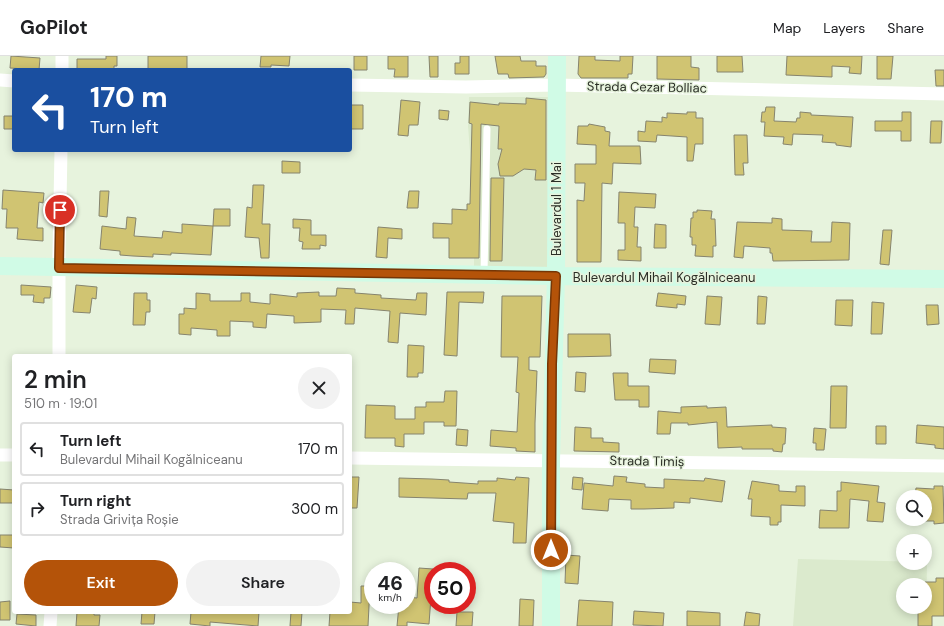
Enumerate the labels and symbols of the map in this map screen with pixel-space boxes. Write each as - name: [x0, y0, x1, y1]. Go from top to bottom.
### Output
- street label: Strada Cezar Bolliac: [587, 77, 707, 97]
- street label: Bulevardul 1 Mai: [548, 162, 565, 256]
- pin: [43, 193, 77, 227]
- street label: Bulevardul Mihail Kogălniceanu: [573, 269, 755, 286]
- street label: Strada Timiș: [609, 452, 685, 470]
- position arrow: [530, 529, 572, 571]
- speed limit sign: 50: [424, 562, 476, 614]

